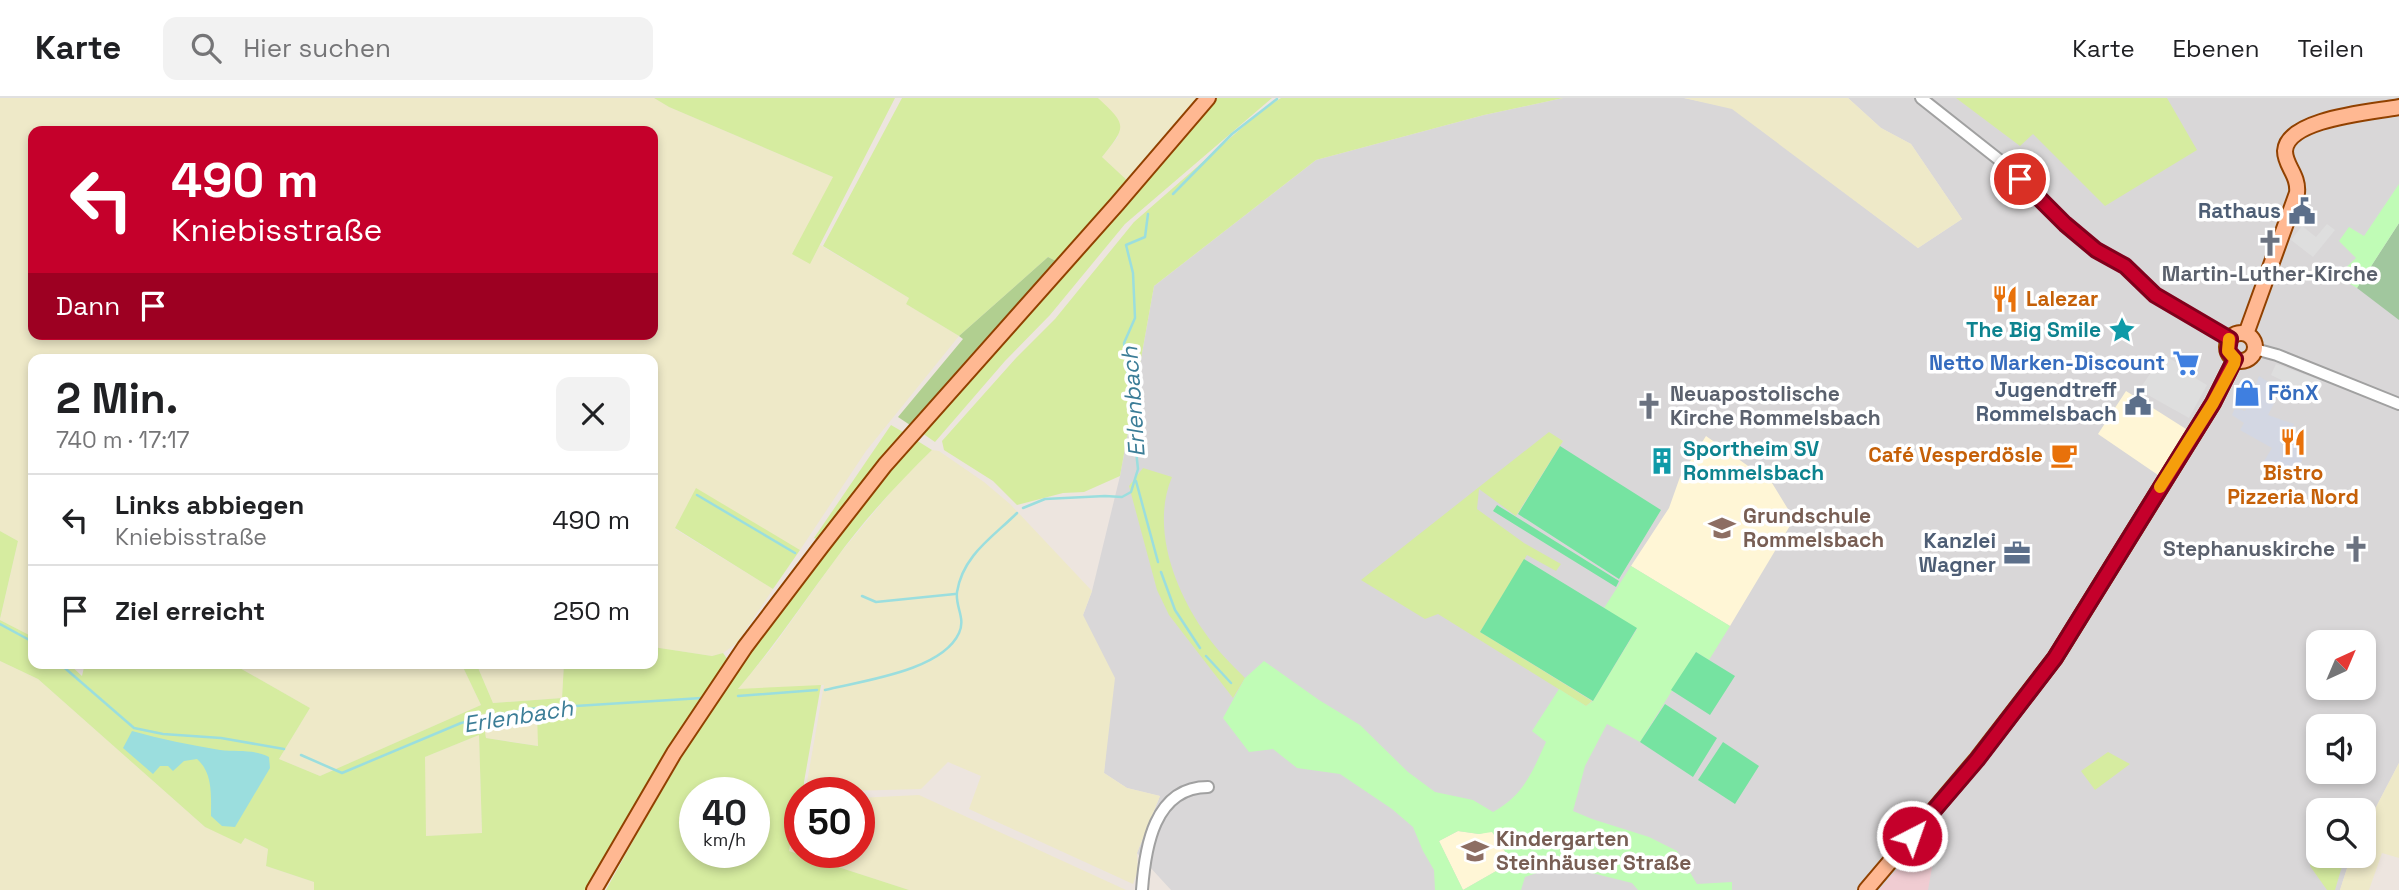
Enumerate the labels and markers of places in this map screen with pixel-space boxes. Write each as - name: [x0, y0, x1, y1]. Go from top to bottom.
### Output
- pin: [1990, 149, 2050, 209]
- public building icon: Rathaus: [2287, 196, 2317, 226]
- place label: Rathaus: [2198, 197, 2281, 224]
- church icon: Martin-Luther-Kirche: [2255, 228, 2285, 258]
- place label: Martin-Luther-Kirche: [2162, 260, 2378, 287]
- restaurant icon: Lalezar: [1990, 284, 2020, 314]
- place label: Lalezar: [2026, 285, 2098, 312]
- place icon: The Big Smile: [2107, 315, 2137, 345]
- place label: The Big Smile: [1966, 316, 2101, 343]
- supermarket icon: Netto Marken-Discount: [2171, 348, 2201, 378]
- place label: Netto Marken-Discount: [1929, 349, 2165, 376]
- place label: Jugendtreff Rommelsbach: [1976, 376, 2117, 427]
- shop icon: FönX: [2232, 378, 2262, 408]
- place label: FönX: [2268, 379, 2319, 406]
- place label: Neuapostolische Kirche Rommelsbach: [1670, 380, 1881, 431]
- public building icon: Jugendtreff Rommelsbach: [2123, 387, 2153, 417]
- church icon: Neuapostolische Kirche Rommelsbach: [1634, 391, 1664, 421]
- restaurant icon: Bistro Pizzeria Nord: [2278, 427, 2308, 457]
- place label: Sportheim SV Rommelsbach: [1683, 435, 1824, 486]
- cafe icon: Café Vesperdösle: [2049, 440, 2079, 470]
- place label: Café Vesperdösle: [1868, 441, 2043, 468]
- building icon: Sportheim SV Rommelsbach: [1647, 446, 1677, 476]
- place label: Bistro Pizzeria Nord: [2227, 459, 2359, 510]
- place label: Grundschule Rommelsbach: [1743, 502, 1884, 553]
- school or university icon: Grundschule Rommelsbach: [1707, 513, 1737, 543]
- place label: Kanzlei Wagner: [1919, 527, 1996, 578]
- church icon: Stephanuskirche: [2341, 534, 2371, 564]
- place label: Stephanuskirche: [2163, 535, 2335, 562]
- office icon: Kanzlei Wagner: [2002, 538, 2032, 568]
- place label: Kindergarten Steinhäuser Straße: [1496, 825, 1691, 876]
- school or university icon: Kindergarten Steinhäuser Straße: [1460, 836, 1490, 866]

